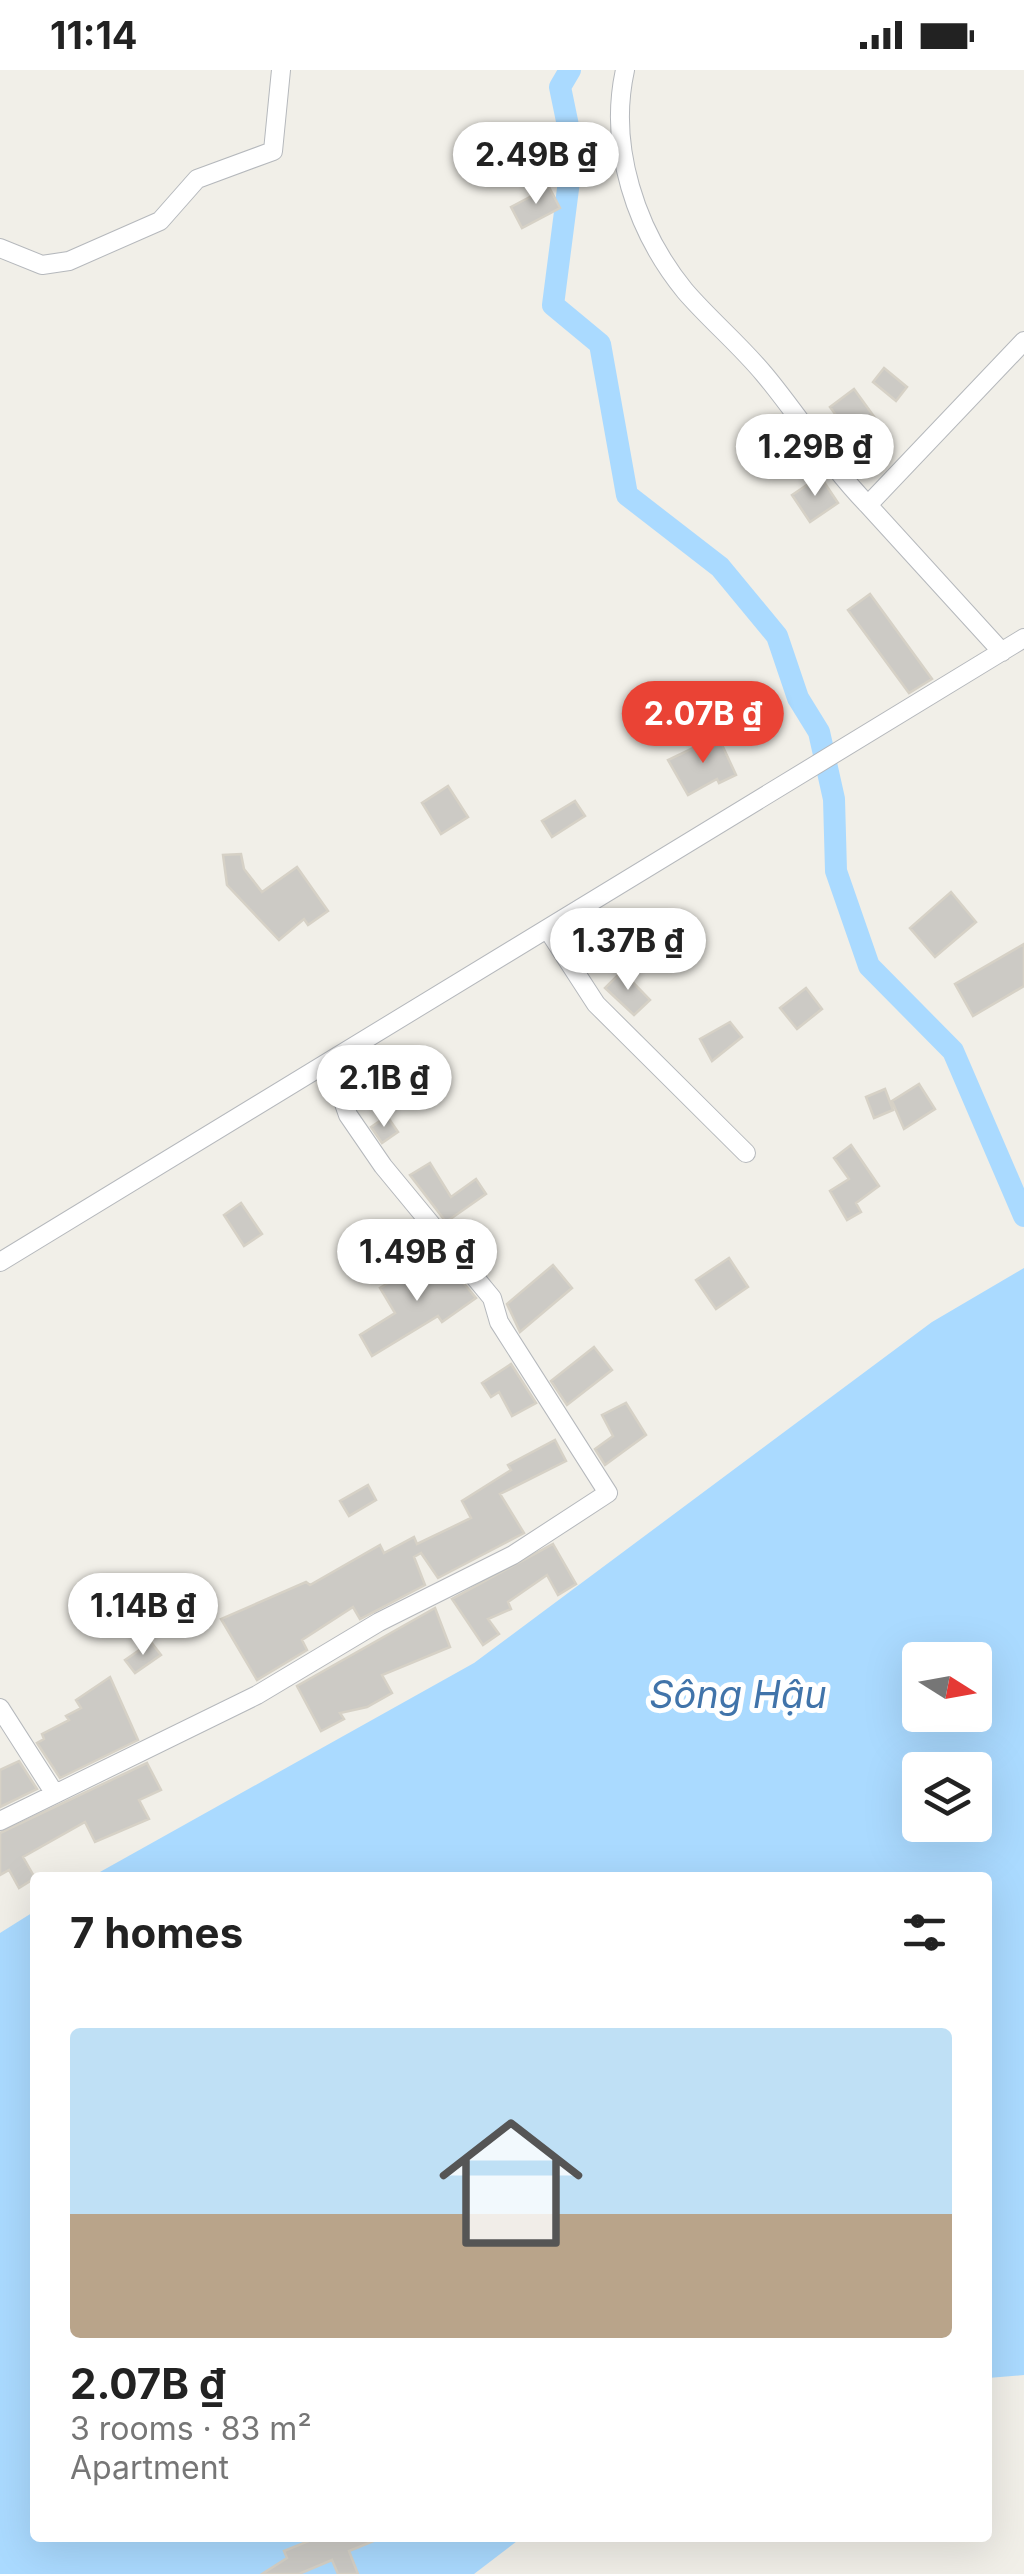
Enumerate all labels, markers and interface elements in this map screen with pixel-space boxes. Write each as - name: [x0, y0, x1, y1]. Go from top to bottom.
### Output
- text: 11:14: [50, 12, 138, 58]
- pin: 2.49B ₫: [444, 122, 628, 207]
- text: 2.49B ₫: [475, 135, 597, 174]
- pin: 1.29B ₫: [723, 414, 907, 499]
- text: 1.29B ₫: [758, 427, 872, 466]
- pin: 2.07B ₫: [611, 681, 795, 766]
- text: 2.07B ₫: [644, 694, 762, 733]
- pin: 1.37B ₫: [536, 908, 720, 993]
- text: 1.37B ₫: [572, 921, 684, 960]
- pin: 2.1B ₫: [303, 1045, 465, 1130]
- text: 2.1B ₫: [339, 1058, 429, 1097]
- pin: 1.49B ₫: [325, 1219, 509, 1304]
- text: 1.49B ₫: [359, 1232, 475, 1271]
- pin: 1.14B ₫: [51, 1573, 235, 1658]
- text: 1.14B ₫: [90, 1586, 196, 1625]
- north arrow: [902, 1642, 992, 1732]
- map controls: [902, 1642, 992, 1842]
- water label: Sông Hậu: [649, 1671, 827, 1717]
- button: layers: [902, 1752, 992, 1842]
- icon: filters: [897, 1905, 952, 1960]
- text: 7 homes: [70, 1907, 243, 1958]
- icon: home: [421, 2093, 601, 2273]
- text: 2.07B ₫: [70, 2358, 225, 2409]
- text: 3 rooms · 83 m²: [70, 2409, 312, 2448]
- text: Apartment: [70, 2448, 229, 2487]

